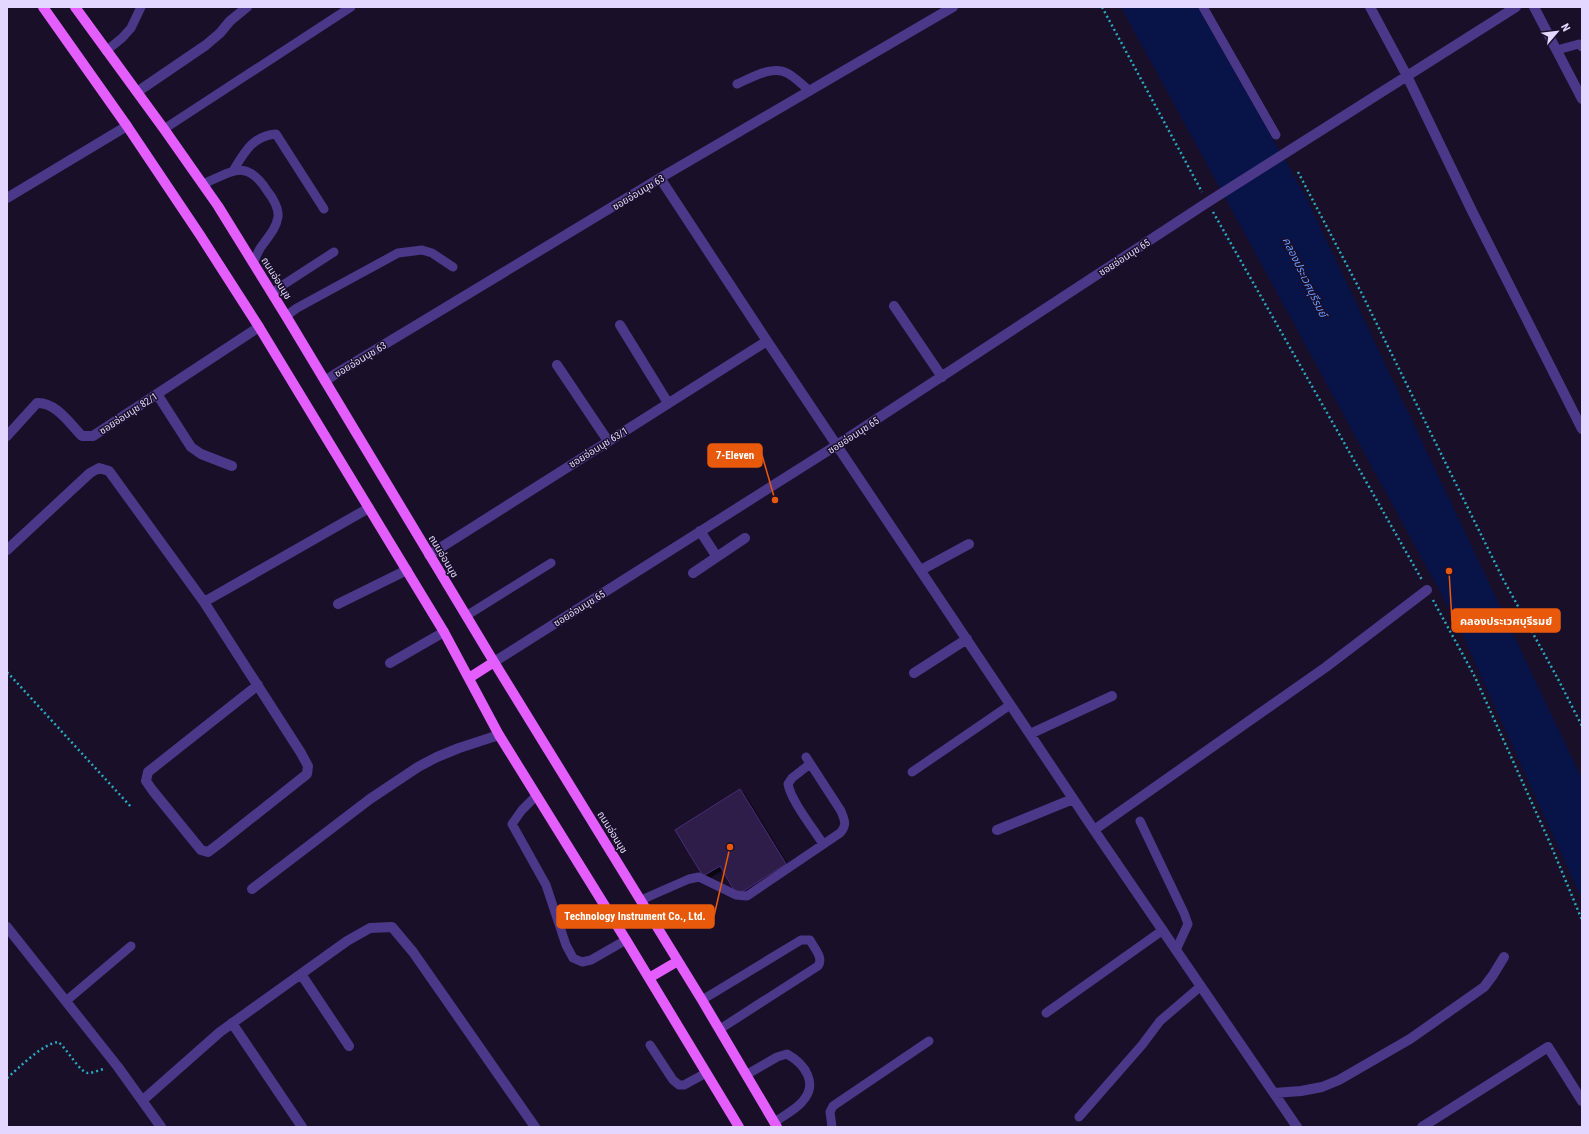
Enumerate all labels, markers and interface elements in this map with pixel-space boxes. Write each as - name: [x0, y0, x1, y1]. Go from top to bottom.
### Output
- north arrow: [1537, 12, 1577, 52]
- text: N: [1558, 22, 1573, 34]
- street label: ซอยอ่อนนุช 63: [610, 172, 667, 213]
- water label: คลองประเวศบุรีรมย์: [1280, 235, 1330, 321]
- street label: ซอยอ่อนนุช 65: [1096, 236, 1152, 279]
- street label: ถนนอ่อนนุช: [258, 255, 295, 302]
- street label: ซอยอ่อนนุช 63: [332, 339, 389, 380]
- street label: ซอยอ่อนนุช 82/1: [97, 390, 160, 437]
- street label: ซอยอ่อนนุช 65: [825, 414, 881, 457]
- street label: ซอยอ่อนนุช 63/1: [566, 424, 630, 471]
- callout: 7-Eleven: [708, 444, 762, 467]
- text: 7-Eleven: [716, 449, 754, 462]
- street label: ถนนอ่อนนุช: [426, 533, 461, 580]
- street label: ซอยอ่อนนุช 65: [551, 587, 608, 629]
- callout: คลองประเวศบุรีรมย์: [1452, 609, 1560, 632]
- text: คลองประเวศบุรีรมย์: [1460, 615, 1552, 628]
- street label: ถนนอ่อนนุช: [594, 809, 631, 856]
- callout: Technology Instrument Co., Ltd.: [557, 905, 714, 928]
- text: Technology Instrument Co., Ltd.: [564, 910, 706, 923]

